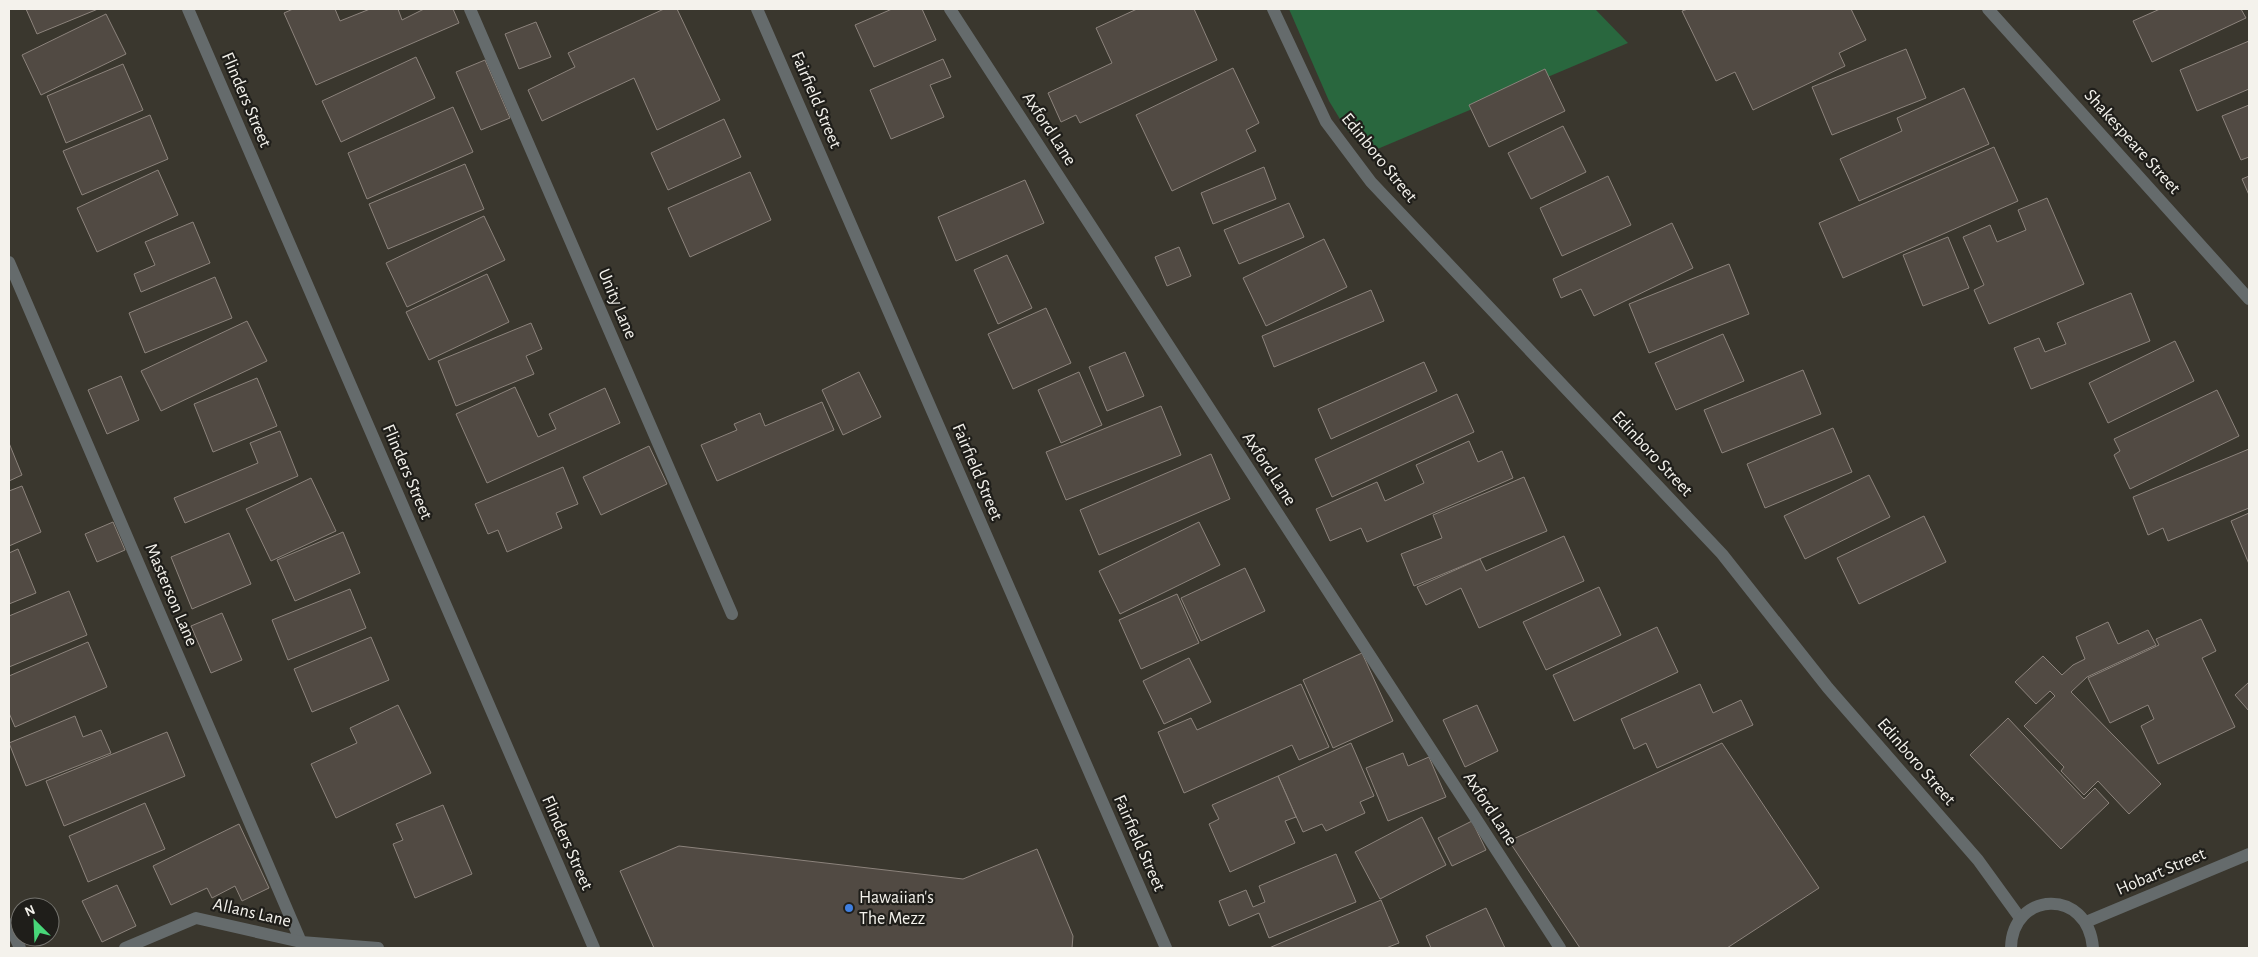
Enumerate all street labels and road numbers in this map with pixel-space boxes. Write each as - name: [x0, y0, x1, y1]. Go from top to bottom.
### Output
- street label: Fairfield Street: [788, 49, 845, 151]
- street label: Flinders Street: [218, 50, 274, 150]
- street label: Shakespeare Street: [2081, 86, 2184, 198]
- street label: Axford Lane: [1019, 89, 1079, 169]
- street label: Edinboro Street: [1338, 110, 1420, 206]
- street label: Unity Lane: [594, 266, 640, 342]
- street label: Edinboro Street: [1608, 408, 1696, 500]
- street label: Fairfield Street: [949, 421, 1006, 523]
- street label: Flinders Street: [379, 422, 435, 522]
- street label: Axford Lane: [1239, 429, 1299, 509]
- street label: Masterson Lane: [141, 541, 201, 649]
- street label: Edinboro Street: [1873, 715, 1959, 809]
- street label: Axford Lane: [1460, 769, 1520, 849]
- street label: Fairfield Street: [1110, 792, 1168, 894]
- street label: Flinders Street: [538, 793, 596, 893]
- street label: Hobart Street: [2114, 845, 2209, 899]
- street label: Allans Lane: [211, 895, 293, 931]

